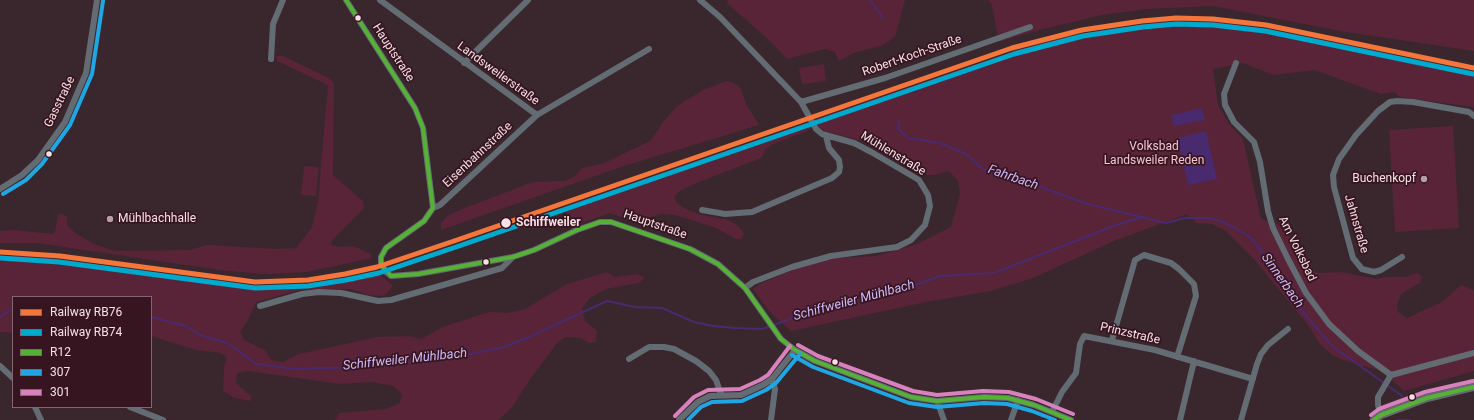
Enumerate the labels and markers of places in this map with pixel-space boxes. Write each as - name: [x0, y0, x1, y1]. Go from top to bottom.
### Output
- unlabelled marker: [353, 13, 363, 23]
- unlabelled marker: [44, 149, 54, 159]
- place label: Buchenkopf: [1352, 172, 1416, 186]
- marker: Buchenkopf: [1419, 174, 1429, 184]
- place label: Mühlbachhalle: [118, 212, 196, 226]
- marker: Mühlbachhalle: [105, 214, 115, 224]
- marker: Schiffweiler: [499, 216, 513, 230]
- place label: Schiffweiler: [516, 216, 581, 230]
- unlabelled marker: [481, 257, 491, 267]
- unlabelled marker: [830, 357, 840, 367]
- unlabelled marker: [1407, 392, 1417, 402]

